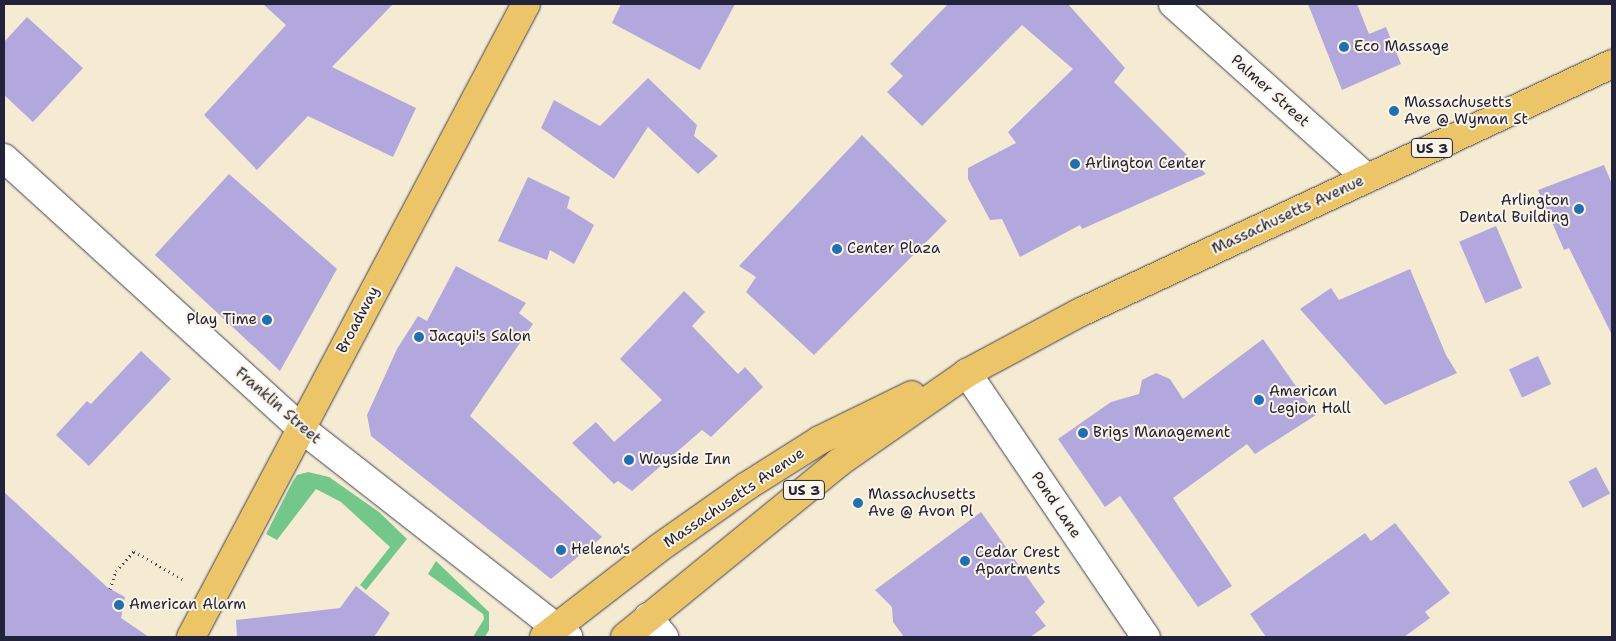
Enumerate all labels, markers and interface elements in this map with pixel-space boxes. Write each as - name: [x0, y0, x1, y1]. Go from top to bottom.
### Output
- place label: Eco Massage: [1354, 38, 1449, 56]
- marker: Eco Massage: [1338, 41, 1350, 53]
- street label: Palmer Street: [1227, 51, 1313, 131]
- place label: Massachusetts Ave @ Wyman St: [1404, 93, 1528, 128]
- marker: Massachusetts Ave @ Wyman St: [1388, 105, 1400, 117]
- road number: US 3: [1411, 136, 1453, 160]
- place label: Arlington Center: [1085, 155, 1206, 173]
- marker: Arlington Center: [1069, 158, 1081, 170]
- street label: Massachusetts Avenue: [1209, 172, 1367, 258]
- place label: Arlington Dental Building: [1459, 191, 1569, 226]
- marker: Arlington Dental Building: [1573, 203, 1585, 215]
- place label: Center Plaza: [847, 240, 940, 258]
- marker: Center Plaza: [831, 243, 843, 255]
- street label: Broadway: [333, 283, 383, 357]
- place label: Play Time: [187, 311, 257, 329]
- marker: Play Time: [261, 314, 273, 326]
- place label: Jacqui's Salon: [429, 328, 531, 346]
- marker: Jacqui's Salon: [413, 331, 425, 343]
- street label: Franklin Street: [232, 364, 324, 448]
- place label: American Legion Hall: [1269, 382, 1351, 417]
- marker: American Legion Hall: [1253, 394, 1265, 406]
- place label: Brigs Management: [1093, 424, 1230, 442]
- marker: Brigs Management: [1077, 427, 1089, 439]
- street label: Massachusetts Avenue: [660, 444, 808, 552]
- place label: Wayside Inn: [639, 451, 731, 469]
- marker: Wayside Inn: [623, 454, 635, 466]
- street label: Pond Lane: [1027, 468, 1085, 542]
- road number: US 3: [783, 478, 825, 502]
- place label: Massachusetts Ave @ Avon Pl: [868, 485, 976, 520]
- marker: Massachusetts Ave @ Avon Pl: [852, 497, 864, 509]
- place label: Helena's: [571, 541, 630, 559]
- place label: Cedar Crest Apartments: [975, 543, 1061, 578]
- marker: Helena's: [555, 544, 567, 556]
- marker: Cedar Crest Apartments: [959, 555, 971, 567]
- place label: American Alarm: [129, 596, 246, 614]
- marker: American Alarm: [113, 599, 125, 611]

